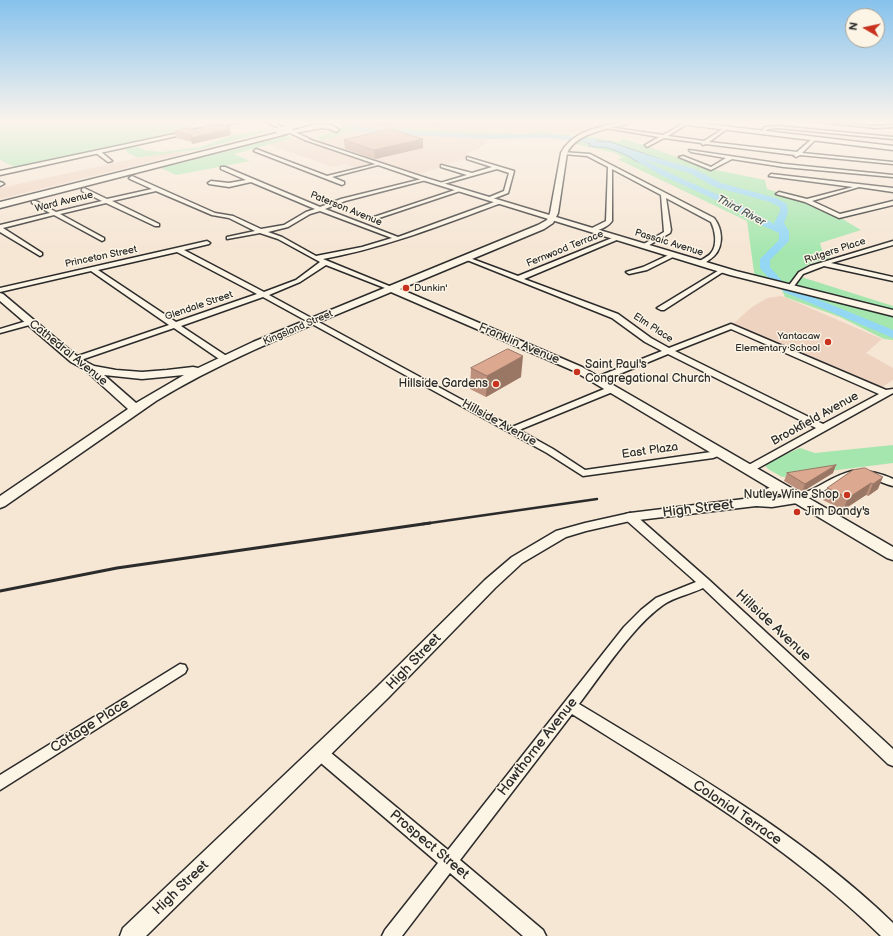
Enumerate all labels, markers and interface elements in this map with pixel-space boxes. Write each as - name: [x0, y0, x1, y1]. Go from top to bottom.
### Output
- north arrow: [845, 8, 885, 48]
- text: N: [847, 21, 861, 31]
- street label: Ward Avenue: [34, 189, 94, 215]
- street label: Paterson Avenue: [308, 189, 384, 229]
- water label: Third River: [715, 193, 767, 229]
- street label: Passaic Avenue: [633, 227, 705, 259]
- street label: Fernwood Terrace: [525, 228, 605, 270]
- street label: Rutgers Place: [803, 235, 867, 267]
- street label: Princeton Street: [64, 244, 138, 270]
- place label: Dunkin': [414, 282, 447, 294]
- marker: Dunkin': [401, 283, 411, 293]
- street label: Glendale Street: [164, 289, 234, 323]
- street label: Kingsland Street: [261, 308, 335, 348]
- street label: Elm Place: [631, 311, 675, 345]
- street label: Cathedral Avenue: [26, 317, 110, 389]
- street label: Franklin Avenue: [476, 320, 562, 368]
- place label: Yantacaw Elementary School: [735, 330, 820, 354]
- marker: Yantacaw Elementary School: [823, 337, 833, 347]
- place label: Saint Paul's Congregational Church: [585, 358, 711, 386]
- marker: Saint Paul's Congregational Church: [572, 367, 582, 377]
- place label: Hillside Gardens: [399, 377, 488, 391]
- marker: Hillside Gardens: [491, 379, 501, 389]
- street label: Brookfield Avenue: [769, 389, 861, 449]
- street label: Hillside Avenue: [459, 397, 539, 449]
- street label: East Plaza: [621, 440, 679, 462]
- place label: Nutley Wine Shop: [743, 488, 839, 502]
- marker: Nutley Wine Shop: [842, 490, 852, 500]
- street label: High Street: [661, 496, 735, 522]
- place label: Jim Dandy's: [805, 505, 870, 519]
- marker: Jim Dandy's: [792, 507, 802, 517]
- street label: Hillside Avenue: [732, 587, 814, 665]
- street label: High Street: [383, 630, 445, 694]
- street label: Cottage Place: [48, 695, 132, 757]
- street label: Hawthorne Avenue: [495, 695, 581, 799]
- street label: Colonial Terrace: [689, 777, 785, 849]
- street label: Prospect Street: [386, 807, 472, 883]
- street label: High Street: [149, 857, 213, 919]

